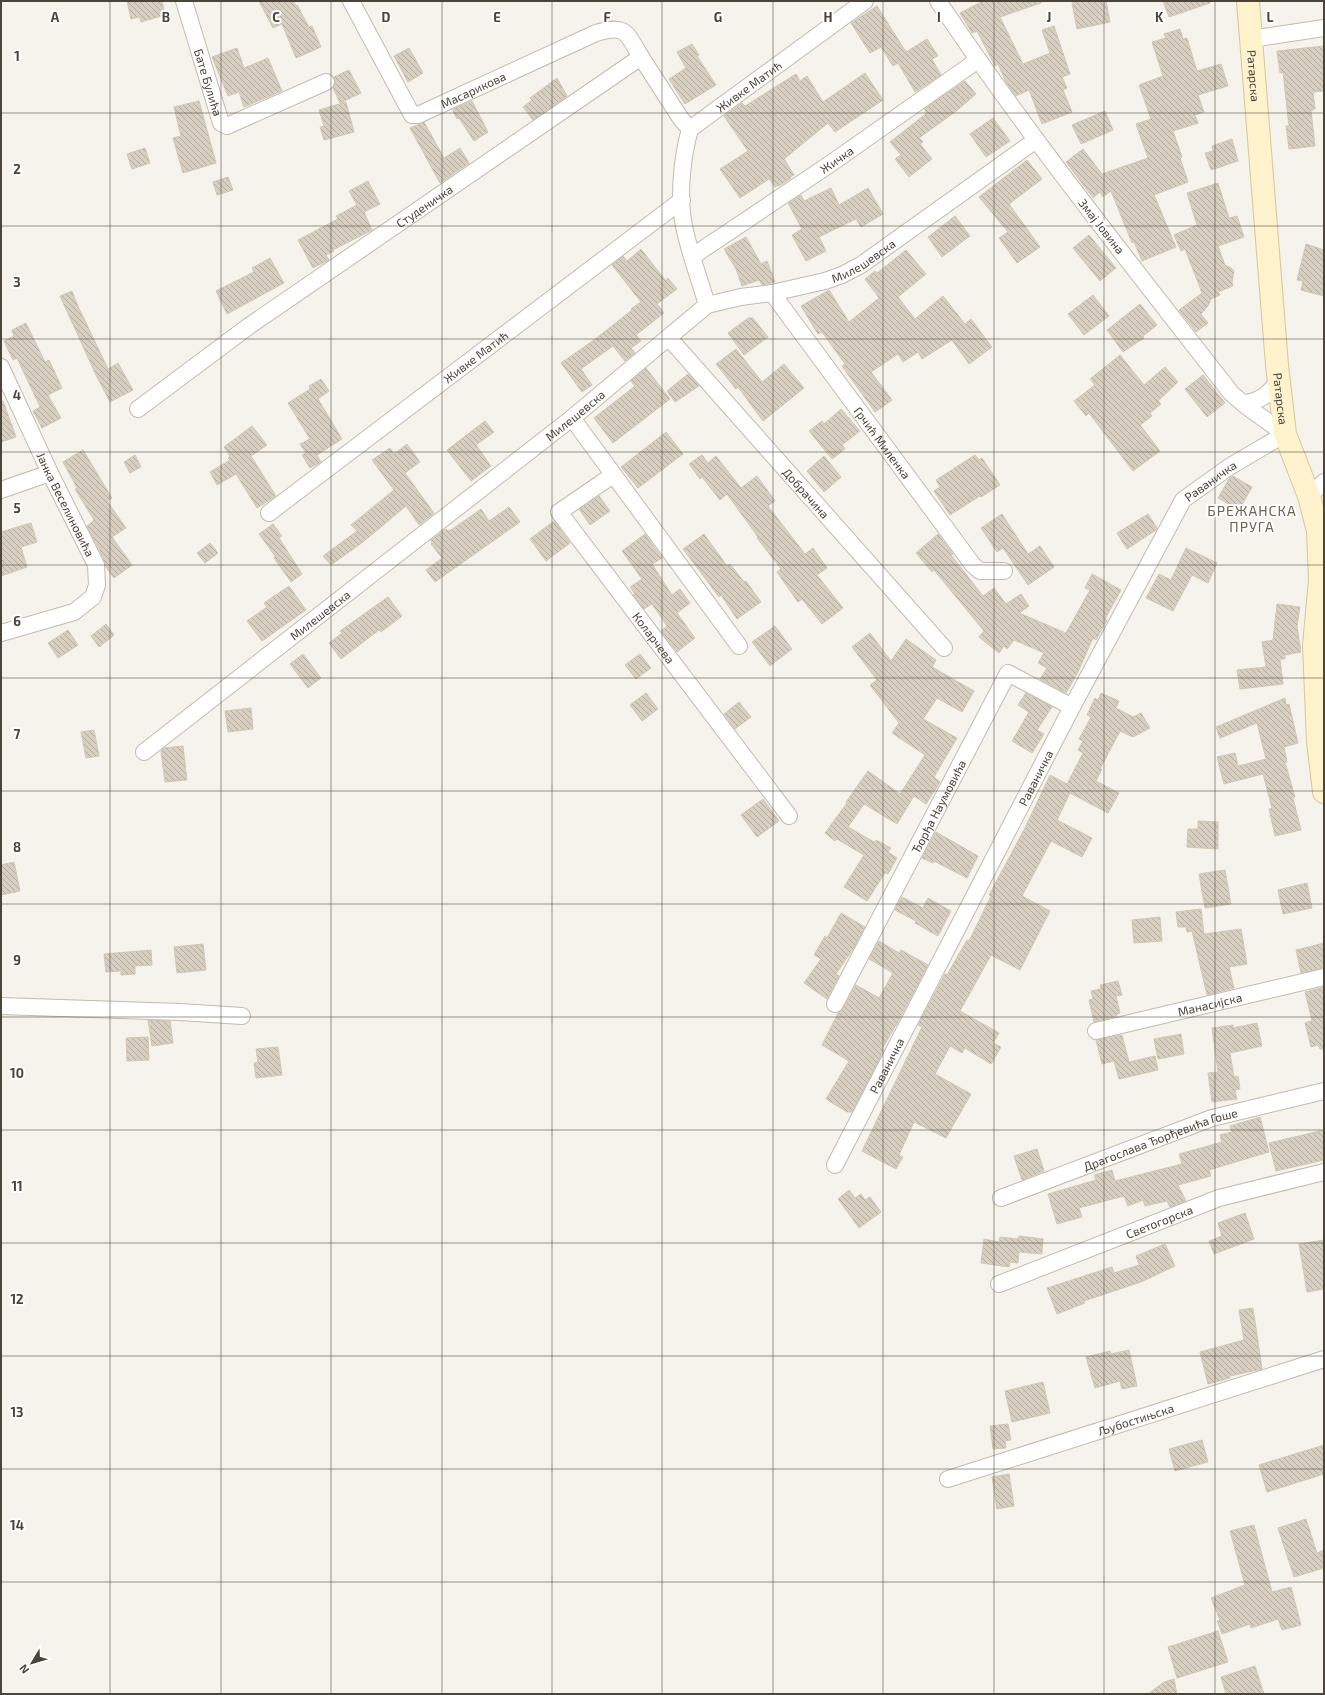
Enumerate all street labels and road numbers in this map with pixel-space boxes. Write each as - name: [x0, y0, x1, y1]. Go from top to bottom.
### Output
- street label: Бате Булића: [192, 47, 225, 118]
- street label: Ратарска: [1245, 49, 1263, 102]
- street label: Живке Матић: [713, 58, 784, 115]
- street label: Масарикова: [438, 69, 508, 111]
- street label: Жичка: [817, 143, 856, 176]
- street label: Студеничка: [393, 181, 455, 230]
- street label: Змај Јовина: [1075, 196, 1128, 257]
- street label: Милешевска: [829, 236, 898, 285]
- street label: Живке Матић: [440, 328, 510, 385]
- street label: Ратарска: [1271, 372, 1291, 425]
- street label: Милешевска: [542, 387, 607, 443]
- street label: Грчић Миленка: [851, 404, 914, 481]
- street label: Јанка Веселиновића: [34, 450, 98, 559]
- street label: Раваничка: [1182, 457, 1239, 504]
- street label: Добрачина: [780, 465, 832, 521]
- street label: Милешевска: [287, 587, 353, 643]
- street label: Коларчева: [630, 609, 678, 666]
- street label: Раваничка: [1015, 748, 1055, 808]
- street label: Ђорђа Наумовића: [908, 757, 968, 855]
- street label: Манасијска: [1176, 990, 1243, 1018]
- street label: Раваничка: [866, 1035, 907, 1096]
- street label: Драгослава Ђорђевића Гоше: [1081, 1105, 1239, 1173]
- street label: Светогорска: [1124, 1202, 1195, 1241]
- street label: Љубостињска: [1096, 1400, 1176, 1438]

